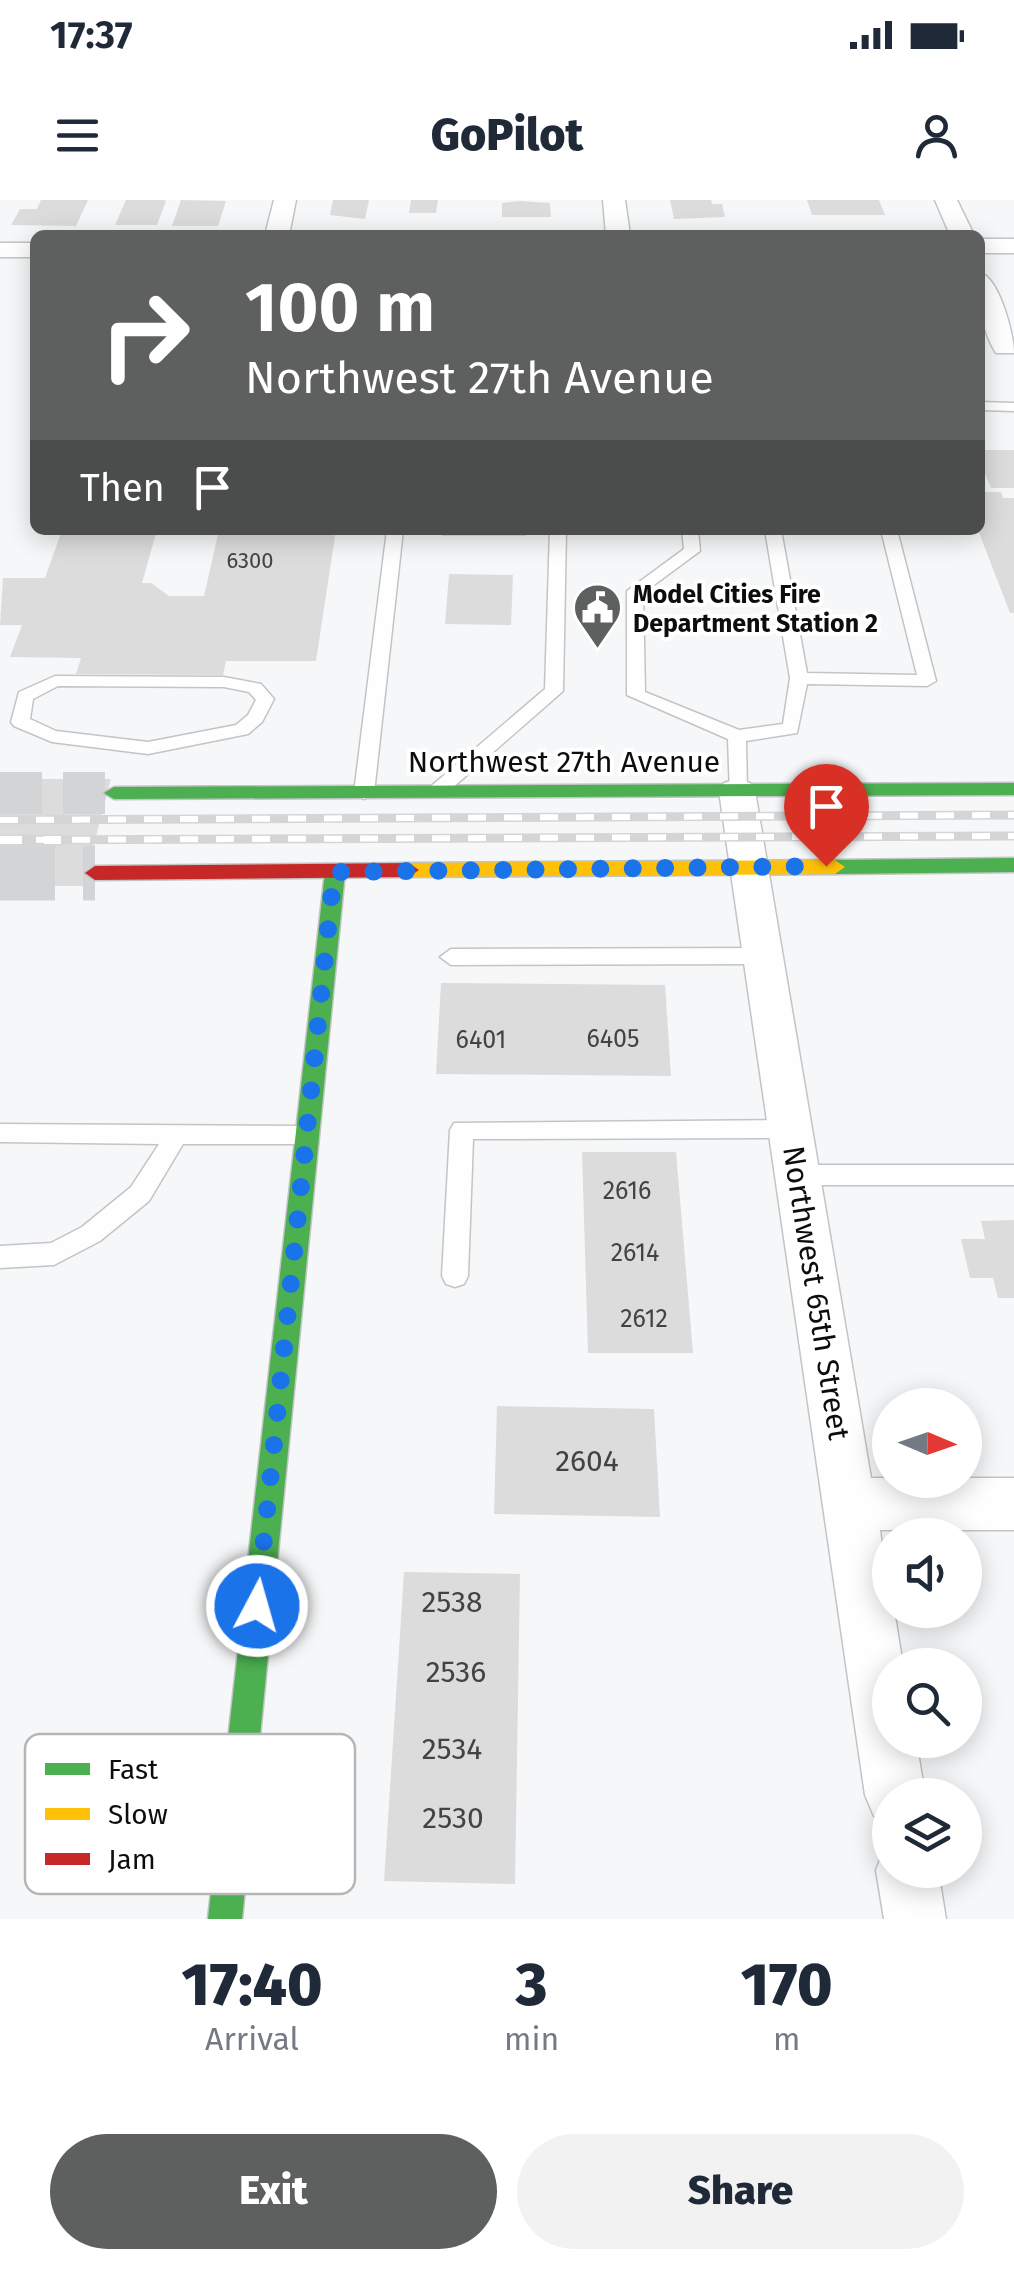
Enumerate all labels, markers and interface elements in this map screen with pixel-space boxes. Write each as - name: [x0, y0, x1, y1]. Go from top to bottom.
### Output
- text: 17:37: [50, 12, 133, 58]
- icon: menu: [50, 108, 105, 163]
- text: GoPilot: [431, 108, 583, 162]
- icon: person: [909, 108, 964, 163]
- text: 100 m: [245, 266, 435, 350]
- icon: right: [80, 270, 210, 400]
- text: Northwest 27th Avenue: [245, 351, 714, 405]
- icon: arrive: [185, 460, 240, 515]
- text: Then: [80, 465, 165, 511]
- house number: 6300: [226, 547, 274, 574]
- place label: Model Cities Fire Department Station 2: [633, 580, 878, 639]
- public building icon: Model Cities Fire Department Station 2: [572, 582, 624, 650]
- street label: Northwest 27th Avenue: [408, 744, 720, 780]
- pin: [784, 764, 869, 867]
- icon: arrive: [799, 779, 854, 834]
- house number: 6405: [586, 1024, 640, 1054]
- house number: 6401: [456, 1025, 506, 1055]
- street label: Northwest 65th Street: [775, 1143, 857, 1443]
- house number: 2616: [603, 1176, 651, 1206]
- house number: 2614: [611, 1238, 659, 1268]
- house number: 2612: [620, 1304, 668, 1334]
- north arrow: [872, 1388, 982, 1498]
- map controls: [872, 1388, 982, 1888]
- house number: 2604: [555, 1443, 619, 1479]
- button: sound: [872, 1518, 982, 1628]
- position arrow: [205, 1554, 309, 1658]
- house number: 2538: [421, 1584, 483, 1620]
- button: search: [872, 1648, 982, 1758]
- house number: 2536: [426, 1654, 486, 1690]
- house number: 2534: [422, 1731, 482, 1767]
- legend: [25, 1734, 355, 1894]
- text: Fast: [108, 1753, 159, 1786]
- button: layers: [872, 1778, 982, 1888]
- text: Slow: [108, 1798, 168, 1831]
- house number: 2530: [422, 1800, 484, 1836]
- text: Jam: [108, 1843, 156, 1876]
- text: 17:40: [181, 1949, 323, 2021]
- text: 3: [516, 1949, 547, 2021]
- text: 170: [741, 1949, 833, 2021]
- text: Arrival: [205, 2020, 299, 2058]
- text: min: [504, 2020, 559, 2058]
- text: m: [773, 2020, 800, 2058]
- button: Exit: [50, 2134, 497, 2249]
- button: Share: [517, 2134, 964, 2249]

